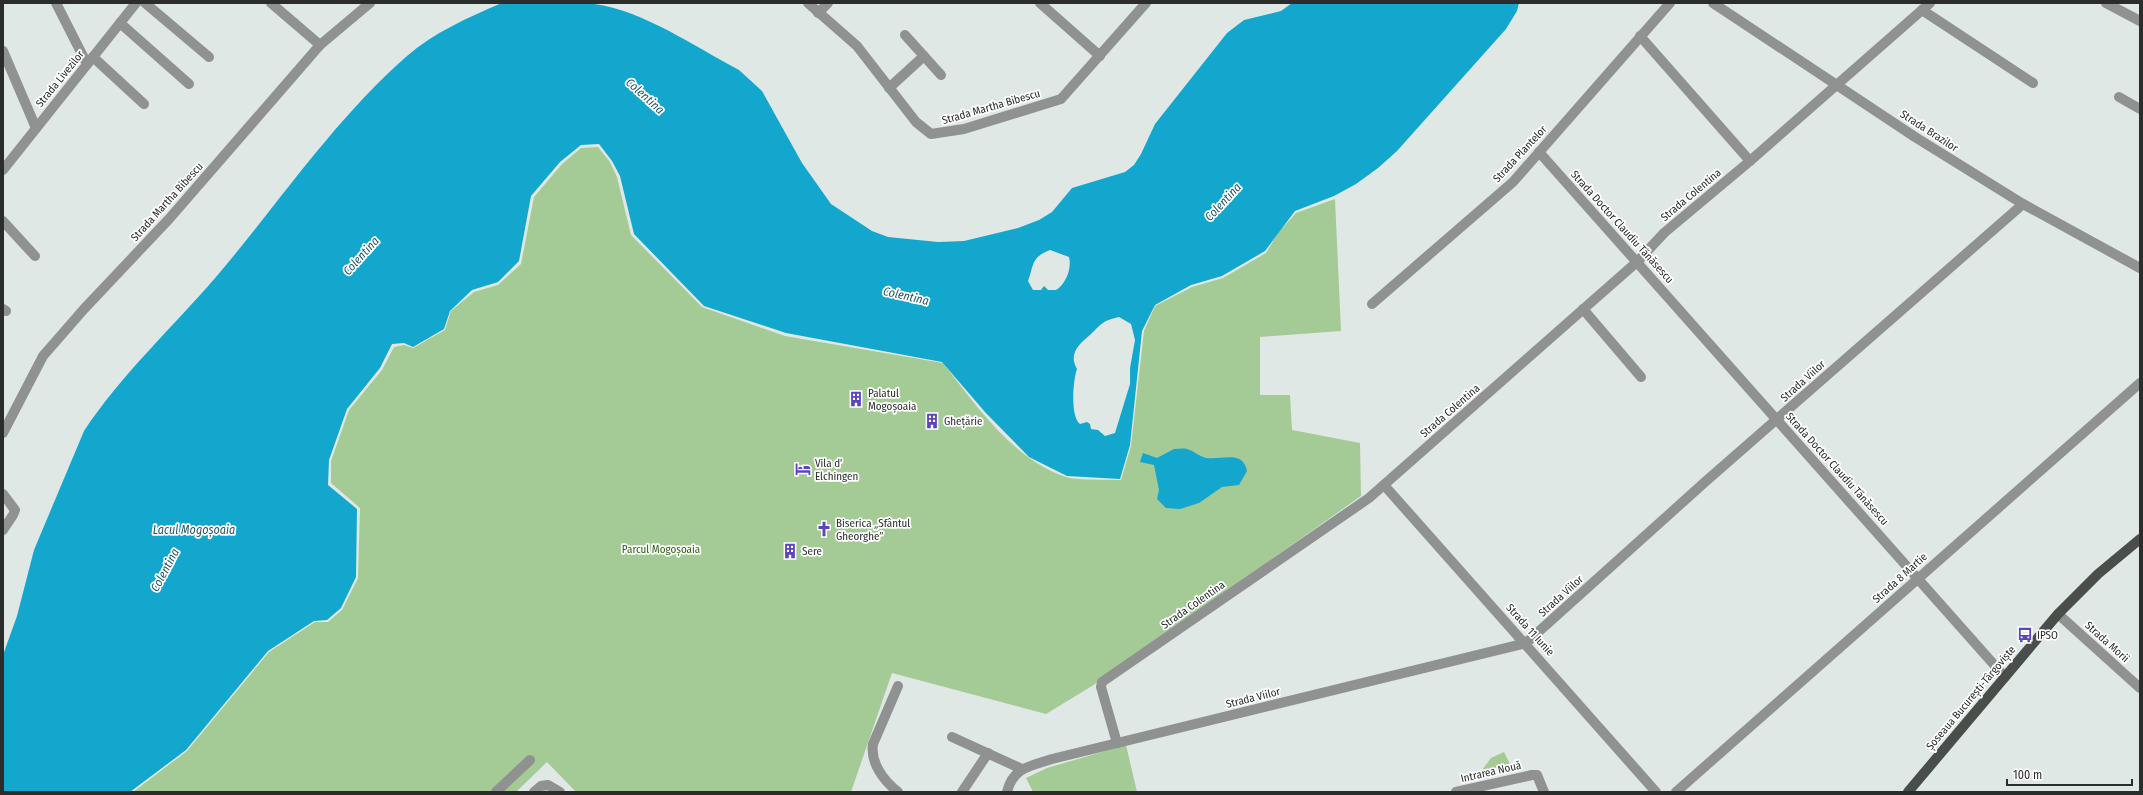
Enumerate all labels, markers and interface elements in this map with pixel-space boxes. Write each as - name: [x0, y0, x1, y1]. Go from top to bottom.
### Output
- street label: Strada Livezilor: [33, 48, 87, 110]
- water label: Colentina: [623, 75, 667, 117]
- street label: Strada Martha Bibescu: [940, 87, 1042, 127]
- street label: Strada Brazilor: [1898, 107, 1960, 155]
- street label: Strada Plantelor: [1490, 123, 1550, 185]
- street label: Strada Martha Bibescu: [128, 160, 206, 244]
- street label: Strada Colentina: [1658, 166, 1724, 224]
- street label: Strada Doctor Claudiu Tănăsescu: [1568, 168, 1676, 286]
- water label: Colentina: [1202, 180, 1244, 224]
- water label: Colentina: [340, 234, 382, 278]
- water label: Colentina: [882, 284, 930, 308]
- street label: Strada Viilor: [1778, 358, 1828, 404]
- street label: Strada Colentina: [1418, 382, 1482, 440]
- place label: Palatul Mogoșoaia: [868, 387, 916, 413]
- building icon: Palatul Mogoșoaia: [847, 390, 865, 408]
- street label: Strada Doctor Claudiu Tănăsescu: [1783, 410, 1891, 528]
- building icon: Ghețărie: [923, 412, 941, 430]
- place label: Ghețărie: [944, 415, 983, 428]
- place label: Vila d' Elchingen: [815, 457, 858, 483]
- hotel icon: Vila d' Elchingen: [794, 460, 812, 478]
- place label: Biserica „Sfântul Gheorghe”: [836, 517, 910, 543]
- church icon: Biserica „Sfântul Gheorghe”: [815, 520, 833, 538]
- water label: Lacul Mogoșoaia: [153, 523, 235, 538]
- building icon: Sere: [781, 542, 799, 560]
- park label: Parcul Mogoșoaia: [622, 543, 700, 556]
- place label: Sere: [802, 545, 822, 558]
- water label: Colentina: [148, 546, 182, 594]
- street label: Strada 8 Martie: [1870, 550, 1930, 606]
- street label: Strada Viilor: [1536, 573, 1586, 619]
- street label: Strada Colentina: [1159, 578, 1227, 632]
- street label: Strada 11 Iunie: [1503, 601, 1557, 659]
- street label: Strada Morii: [2082, 619, 2132, 665]
- bus stop icon: IPSO: [2016, 626, 2034, 644]
- place label: IPSO: [2037, 629, 2058, 642]
- street label: Șoseaua București-Târgoviște: [1924, 643, 2018, 753]
- street label: Strada Viilor: [1225, 685, 1282, 711]
- street label: Intrarea Nouă: [1460, 759, 1522, 785]
- scale bar: [2007, 761, 2132, 787]
- text: 100 m: [2013, 768, 2042, 782]

